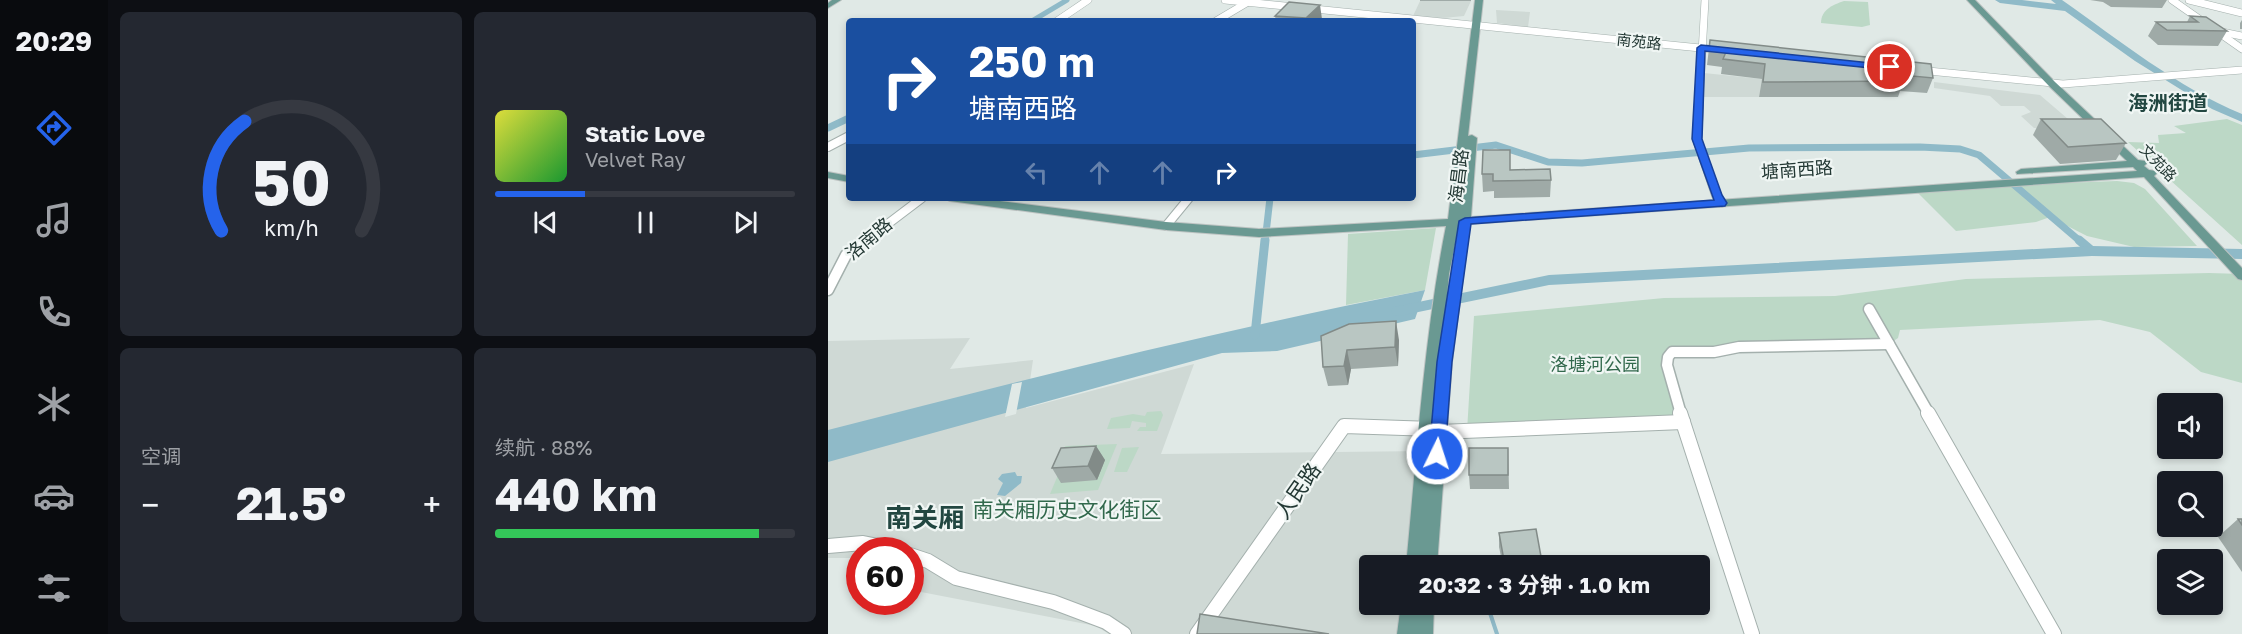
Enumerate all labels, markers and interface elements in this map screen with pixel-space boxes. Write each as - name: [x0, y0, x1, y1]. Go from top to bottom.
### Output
- text: 20:29: [16, 25, 92, 57]
- street label: 南苑路: [1616, 30, 1662, 52]
- text: 250 m: [969, 36, 1095, 86]
- pin: [1864, 41, 1915, 92]
- icon: right: [870, 42, 948, 120]
- icon: arrive: [1873, 50, 1906, 83]
- district label: 海洲街道: [2128, 90, 2208, 114]
- text: 塘南西路: [969, 92, 1077, 124]
- icon: directions: [33, 107, 75, 149]
- text: Static Love: [585, 120, 705, 147]
- street label: 文苑路: [2137, 140, 2181, 185]
- text: 50: [252, 144, 330, 219]
- text: Velvet Ray: [585, 147, 686, 171]
- street label: 海昌路: [1444, 148, 1472, 204]
- icon: left: [1020, 156, 1053, 189]
- icon: ahead: [1083, 156, 1116, 189]
- icon: ahead: [1146, 156, 1179, 189]
- icon: right: [1209, 156, 1242, 189]
- street label: 塘南西路: [1760, 156, 1834, 182]
- icon: music: [33, 199, 75, 241]
- icon: previous: [529, 206, 562, 239]
- icon: pause: [629, 206, 662, 239]
- icon: next: [729, 206, 762, 239]
- street label: 洛南路: [841, 212, 896, 264]
- text: km/h: [264, 216, 318, 242]
- icon: phone: [33, 291, 75, 333]
- park label: 洛塘河公园: [1550, 353, 1640, 375]
- icon: climate: [33, 383, 75, 425]
- map controls: [2157, 393, 2223, 615]
- button: sound: [2157, 393, 2223, 459]
- position arrow: [1405, 422, 1469, 486]
- text: 续航 · 88%: [495, 435, 592, 459]
- text: 空调: [141, 444, 181, 468]
- street label: 人民路: [1268, 457, 1326, 524]
- text: 440 km: [495, 467, 657, 521]
- button: search: [2157, 471, 2223, 537]
- icon: car: [33, 475, 75, 517]
- text: 21.5°: [236, 476, 346, 530]
- text: −: [141, 485, 159, 524]
- text: +: [423, 485, 441, 524]
- park label: 南关厢历史文化街区: [973, 496, 1162, 522]
- district label: 南关厢: [886, 502, 964, 533]
- speed limit sign: 60: [846, 537, 924, 615]
- button: layers: [2157, 549, 2223, 615]
- icon: filters: [33, 567, 75, 609]
- text: 20:32 · 3 分钟 · 1.0 km: [1419, 571, 1650, 598]

